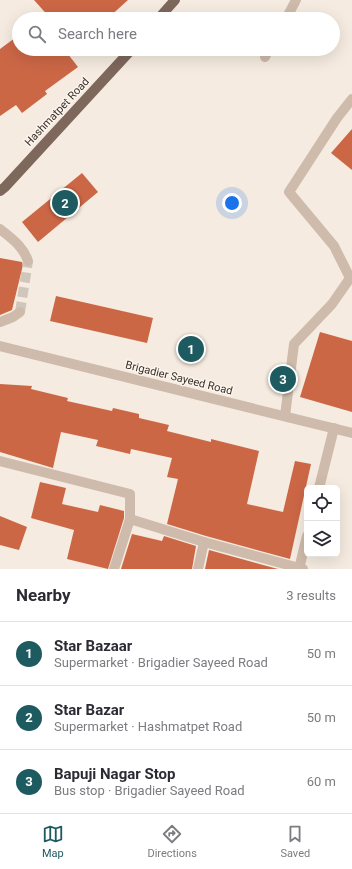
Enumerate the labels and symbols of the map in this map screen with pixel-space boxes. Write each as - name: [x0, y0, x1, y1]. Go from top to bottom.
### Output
- street label: Hashmatpet Road: [22, 75, 92, 149]
- pin: 2: [52, 188, 78, 218]
- your location: [222, 193, 242, 213]
- pin: 1: [178, 334, 204, 364]
- street label: Brigadier Sayeed Road: [124, 358, 234, 398]
- pin: 3: [270, 364, 296, 394]

